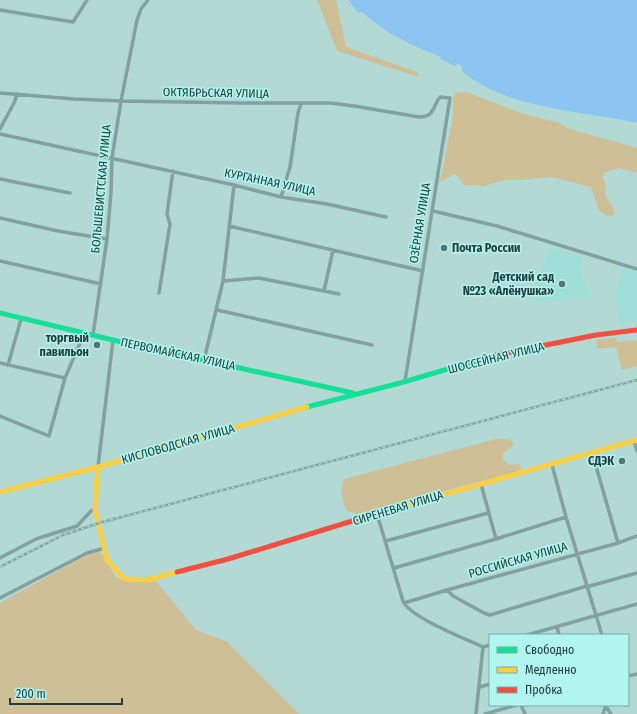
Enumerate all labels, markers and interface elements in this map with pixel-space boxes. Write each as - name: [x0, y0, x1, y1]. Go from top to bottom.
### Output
- street label: ОКТЯБРЬСКАЯ УЛИЦА: [163, 85, 270, 101]
- street label: БОЛЬШЕВИСТСКАЯ УЛИЦА: [88, 123, 114, 254]
- street label: КУРГАННАЯ УЛИЦА: [223, 165, 318, 199]
- street label: ОЗЁРНАЯ УЛИЦА: [406, 181, 433, 264]
- place label: Почта России: [452, 241, 521, 255]
- marker: Почта России: [439, 243, 449, 253]
- place label: Детский сад №23 «Алёнушка»: [463, 270, 554, 298]
- marker: Детский сад №23 «Алёнушка»: [557, 279, 567, 289]
- place label: торгвый павильон: [40, 331, 89, 359]
- street label: ПЕРВОМАЙСКАЯ УЛИЦА: [119, 334, 238, 373]
- street label: ШОССЕЙНАЯ УЛИЦА: [446, 338, 546, 377]
- marker: торгвый павильон: [92, 340, 102, 350]
- street label: КИСЛОВОДСКАЯ УЛИЦА: [120, 421, 237, 467]
- place label: СДЭК: [588, 454, 614, 468]
- marker: СДЭК: [617, 456, 627, 466]
- street label: СИРЕНЕВАЯ УЛИЦА: [351, 487, 446, 528]
- street label: РОССИЙСКАЯ УЛИЦА: [467, 538, 570, 581]
- legend: [489, 634, 629, 706]
- text: Свободно: [525, 643, 574, 657]
- text: Медленно: [525, 663, 577, 677]
- scale bar: [10, 680, 122, 706]
- text: Пробка: [525, 683, 563, 697]
- text: 200 m: [16, 687, 46, 701]

